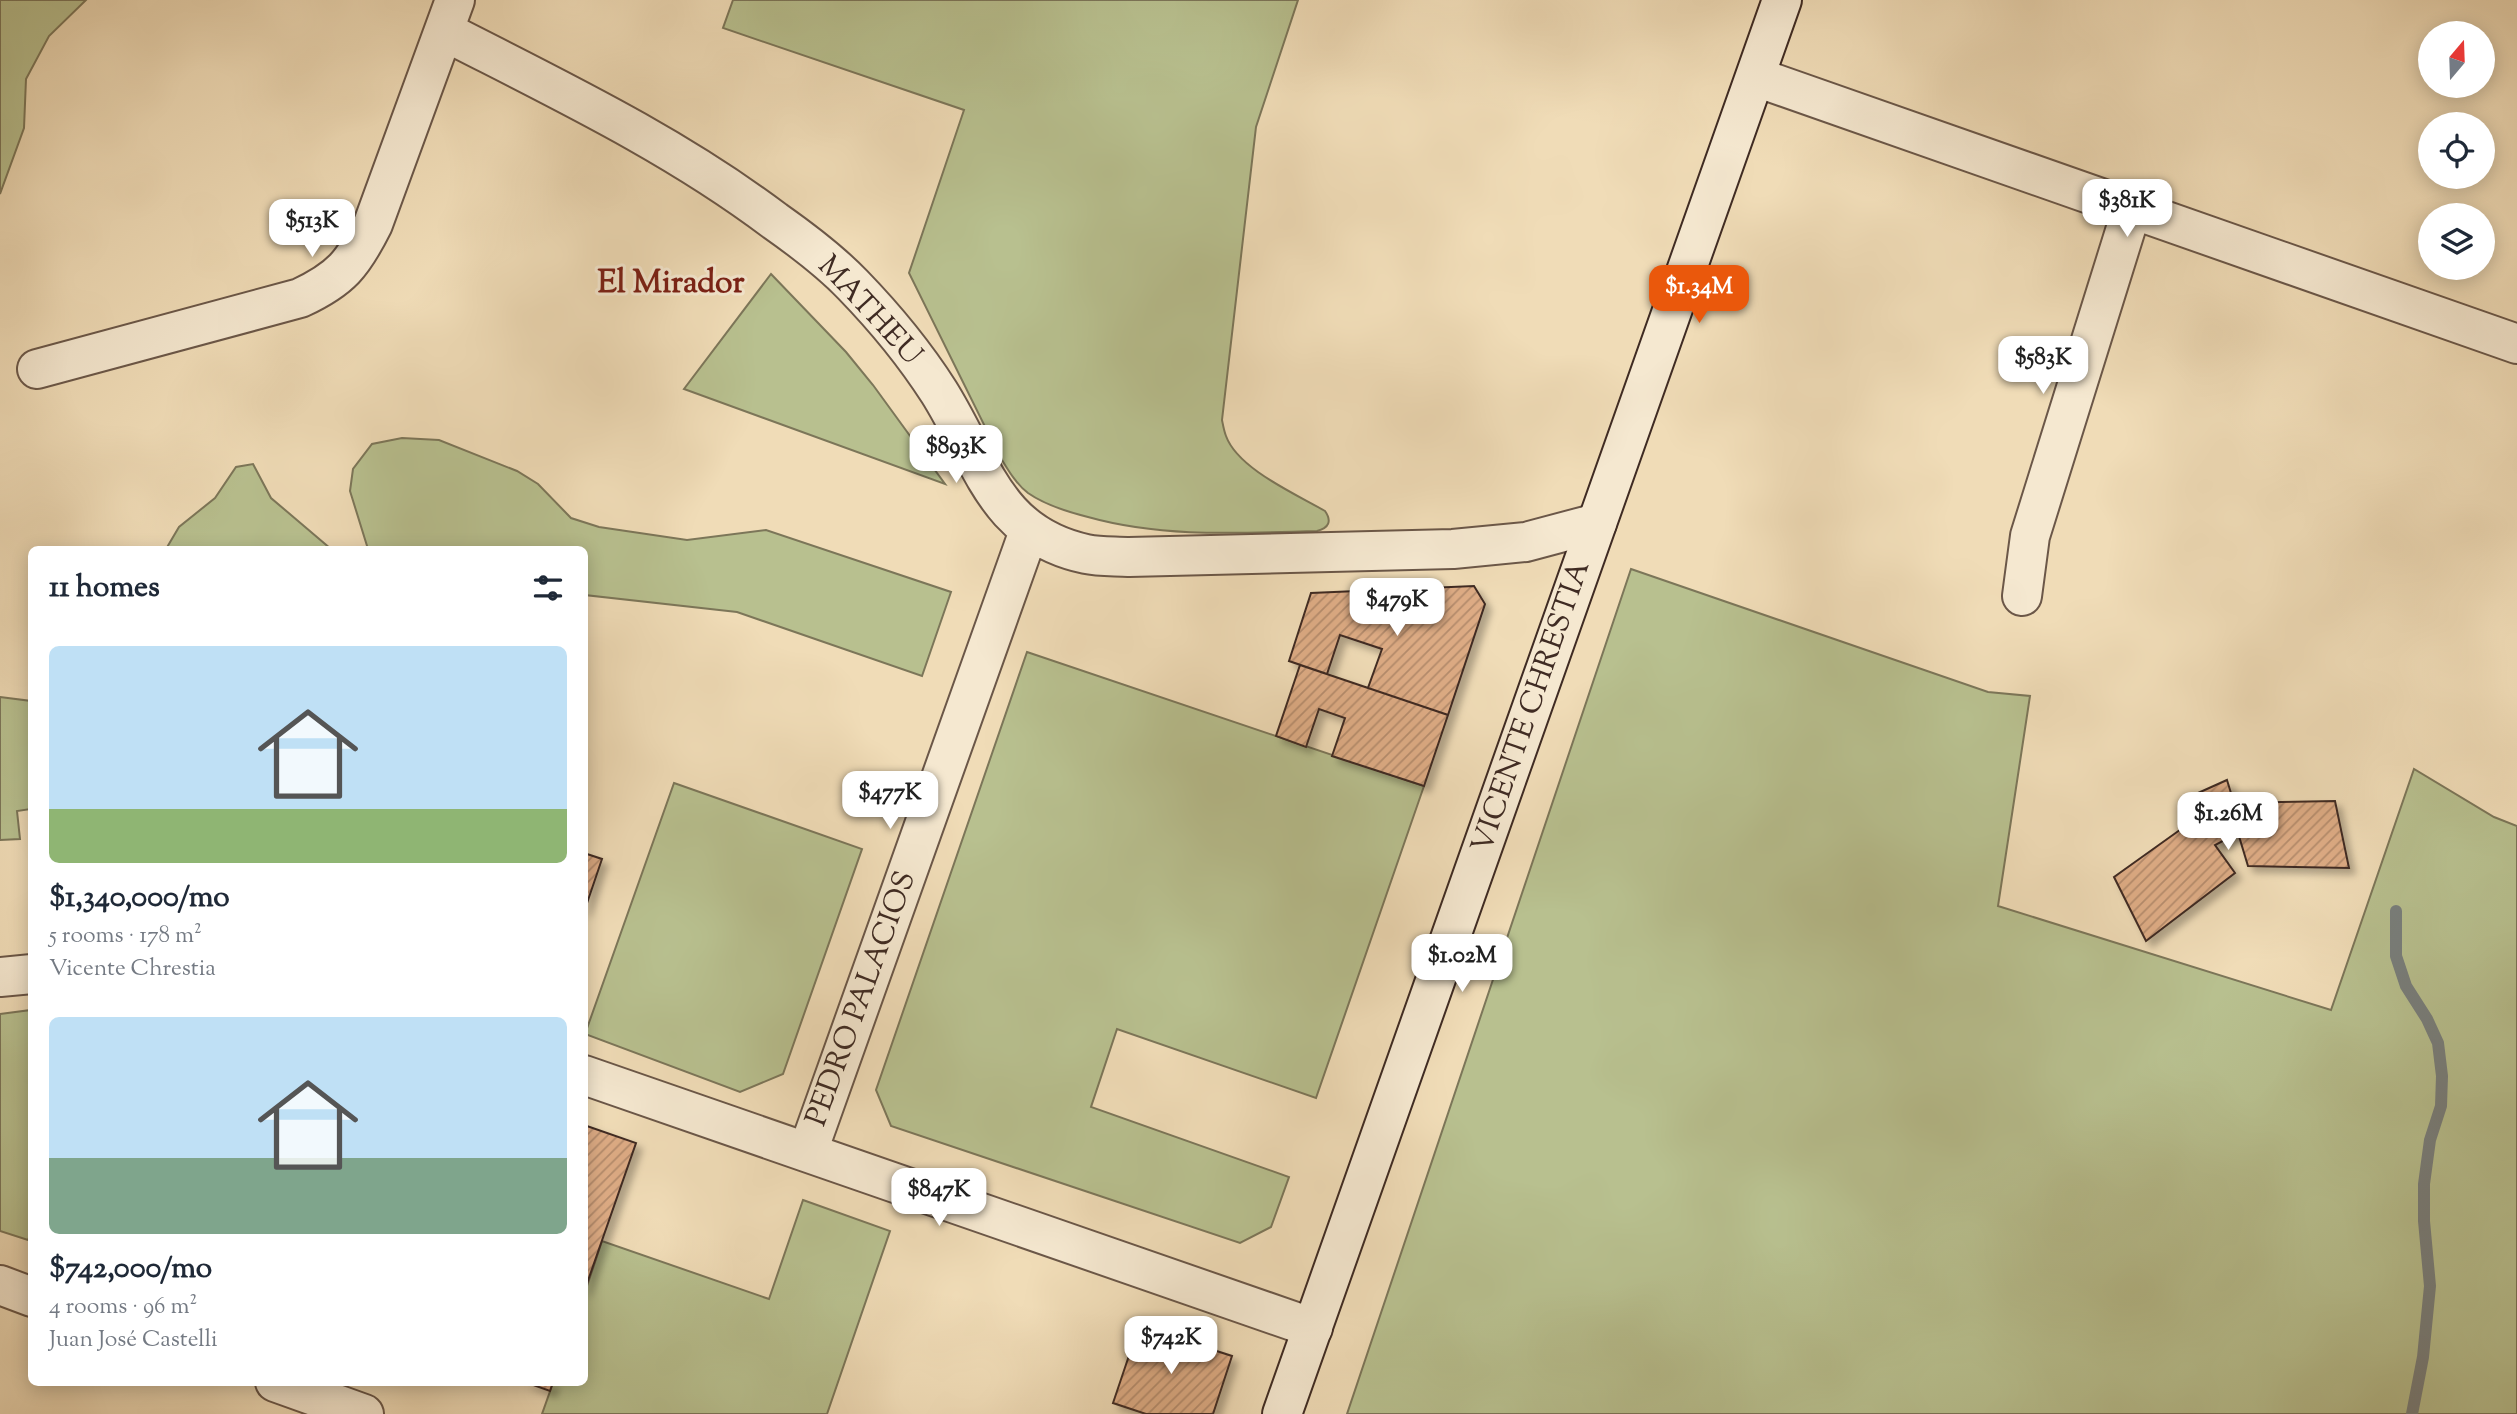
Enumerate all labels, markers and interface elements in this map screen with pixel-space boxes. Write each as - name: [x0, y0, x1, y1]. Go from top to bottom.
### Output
- north arrow: [2418, 21, 2496, 98]
- map controls: [2418, 21, 2495, 280]
- button: locate: [2418, 112, 2495, 189]
- pin: $381K: [2078, 180, 2176, 239]
- text: $381K: [2098, 185, 2156, 218]
- pin: $513K: [263, 200, 361, 259]
- button: layers: [2418, 203, 2495, 280]
- text: $513K: [285, 205, 339, 238]
- street label: MATHEU: [807, 246, 931, 376]
- district label: El Mirador: [598, 261, 745, 307]
- pin: $1.34M: [1642, 266, 1756, 325]
- text: $1.34M: [1665, 271, 1733, 304]
- pin: $583K: [1994, 336, 2092, 396]
- text: $583K: [2014, 342, 2072, 375]
- pin: $893K: [907, 426, 1005, 485]
- text: $893K: [926, 431, 986, 464]
- street label: VICENTE CHRESTIA: [1462, 555, 1602, 859]
- text: 11 homes: [49, 567, 160, 610]
- icon: filters: [529, 569, 567, 607]
- pin: $479K: [1348, 578, 1446, 638]
- text: $479K: [1366, 584, 1428, 617]
- icon: home: [245, 691, 371, 817]
- pin: $477K: [841, 772, 939, 831]
- text: $477K: [858, 777, 922, 810]
- pin: $1.26M: [2171, 792, 2285, 852]
- text: $1.26M: [2193, 798, 2263, 831]
- street label: PEDRO PALACIOS: [796, 866, 928, 1132]
- text: $1,340,000/mo: [49, 877, 230, 920]
- text: 5 rooms · 178 m²: [49, 920, 202, 953]
- pin: $1.02M: [1405, 934, 1519, 994]
- text: $1.02M: [1427, 940, 1497, 973]
- text: Vicente Chrestia: [49, 953, 216, 986]
- icon: home: [245, 1062, 371, 1188]
- pin: $847K: [890, 1168, 988, 1228]
- text: $847K: [907, 1174, 971, 1207]
- text: $742,000/mo: [49, 1248, 212, 1291]
- text: 4 rooms · 96 m²: [49, 1291, 197, 1324]
- pin: $742K: [1122, 1316, 1220, 1376]
- text: $742K: [1140, 1322, 1202, 1355]
- text: Juan José Castelli: [49, 1324, 218, 1357]

